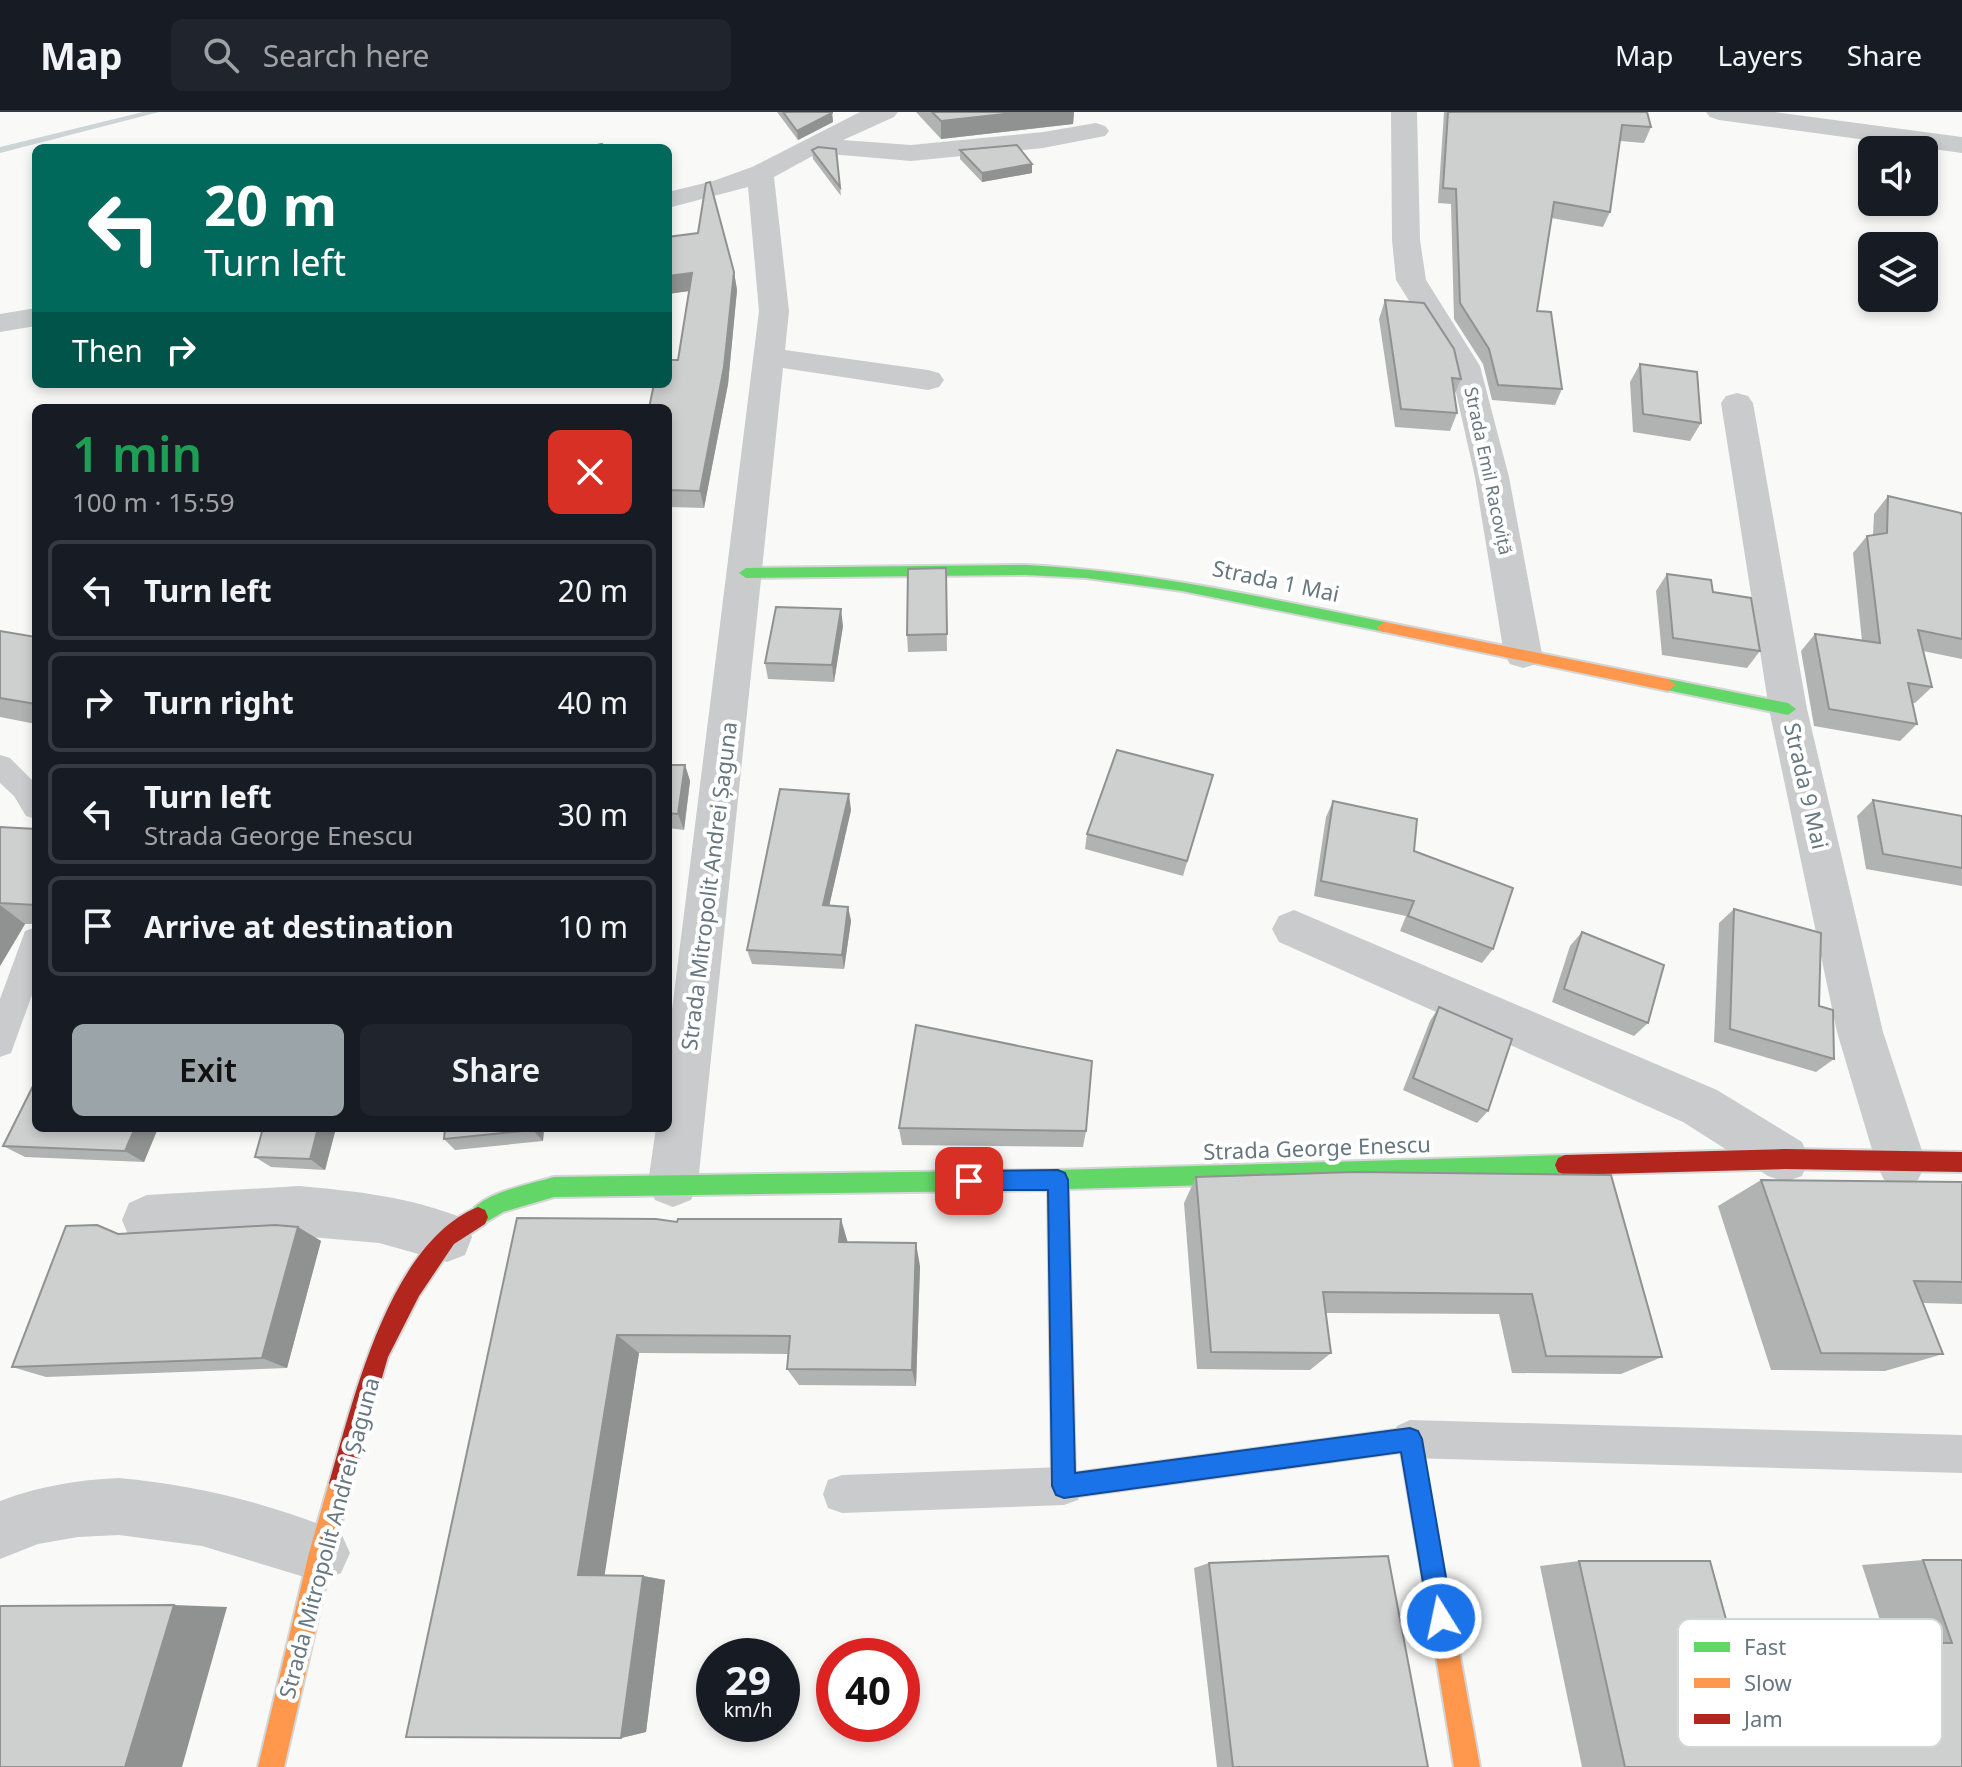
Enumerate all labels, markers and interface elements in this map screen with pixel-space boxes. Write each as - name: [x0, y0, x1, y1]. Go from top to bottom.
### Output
- search box: [171, 19, 731, 91]
- text: Map: [40, 29, 123, 81]
- icon: search: [199, 33, 243, 77]
- text: Search here: [263, 35, 430, 76]
- text: Map: [1615, 36, 1673, 74]
- text: Layers: [1717, 36, 1803, 74]
- text: Share: [1847, 36, 1922, 74]
- map controls: [1858, 136, 1938, 312]
- button: sound: [1858, 136, 1938, 216]
- text: 20 m: [204, 166, 337, 242]
- icon: left: [72, 176, 176, 280]
- button: layers: [1858, 232, 1938, 312]
- text: Turn left: [204, 238, 346, 287]
- icon: right: [159, 328, 203, 372]
- text: Then: [72, 330, 143, 371]
- street label: Strada Emil Racoviță: [1459, 385, 1518, 557]
- text: 1 min: [72, 421, 202, 486]
- button: close: [548, 430, 632, 514]
- text: 100 m · 15:59: [72, 484, 235, 520]
- street label: Strada 1 Mai: [1210, 552, 1342, 608]
- icon: left: [76, 568, 120, 612]
- text: Turn left: [144, 570, 272, 611]
- text: 20 m: [558, 570, 628, 611]
- icon: right: [76, 680, 120, 724]
- text: Turn right: [144, 682, 294, 723]
- text: 40 m: [558, 682, 628, 723]
- street label: Strada Mitropolit Andrei Șaguna: [673, 720, 743, 1052]
- street label: Strada 9 Mai: [1778, 720, 1836, 852]
- text: Turn left: [144, 776, 272, 817]
- icon: left: [76, 792, 120, 836]
- text: 30 m: [558, 794, 628, 835]
- text: Strada George Enescu: [144, 817, 413, 853]
- icon: arrive: [76, 904, 120, 948]
- text: Arrive at destination: [144, 906, 454, 947]
- text: 10 m: [558, 906, 628, 947]
- button: Exit: [72, 1024, 344, 1116]
- button: Share: [360, 1024, 632, 1116]
- street label: Strada George Enescu: [1203, 1128, 1431, 1166]
- pin: [935, 1147, 1003, 1215]
- icon: arrive: [947, 1159, 991, 1203]
- street label: Strada Mitropolit Andrei Șaguna: [271, 1374, 385, 1702]
- position arrow: [1399, 1576, 1483, 1660]
- legend: [1678, 1619, 1942, 1747]
- text: Fast: [1744, 1631, 1786, 1661]
- speed limit sign: 40: [816, 1638, 920, 1742]
- text: 29: [725, 1652, 771, 1707]
- text: Slow: [1744, 1667, 1793, 1697]
- text: km/h: [723, 1696, 773, 1723]
- text: Jam: [1742, 1703, 1783, 1733]

